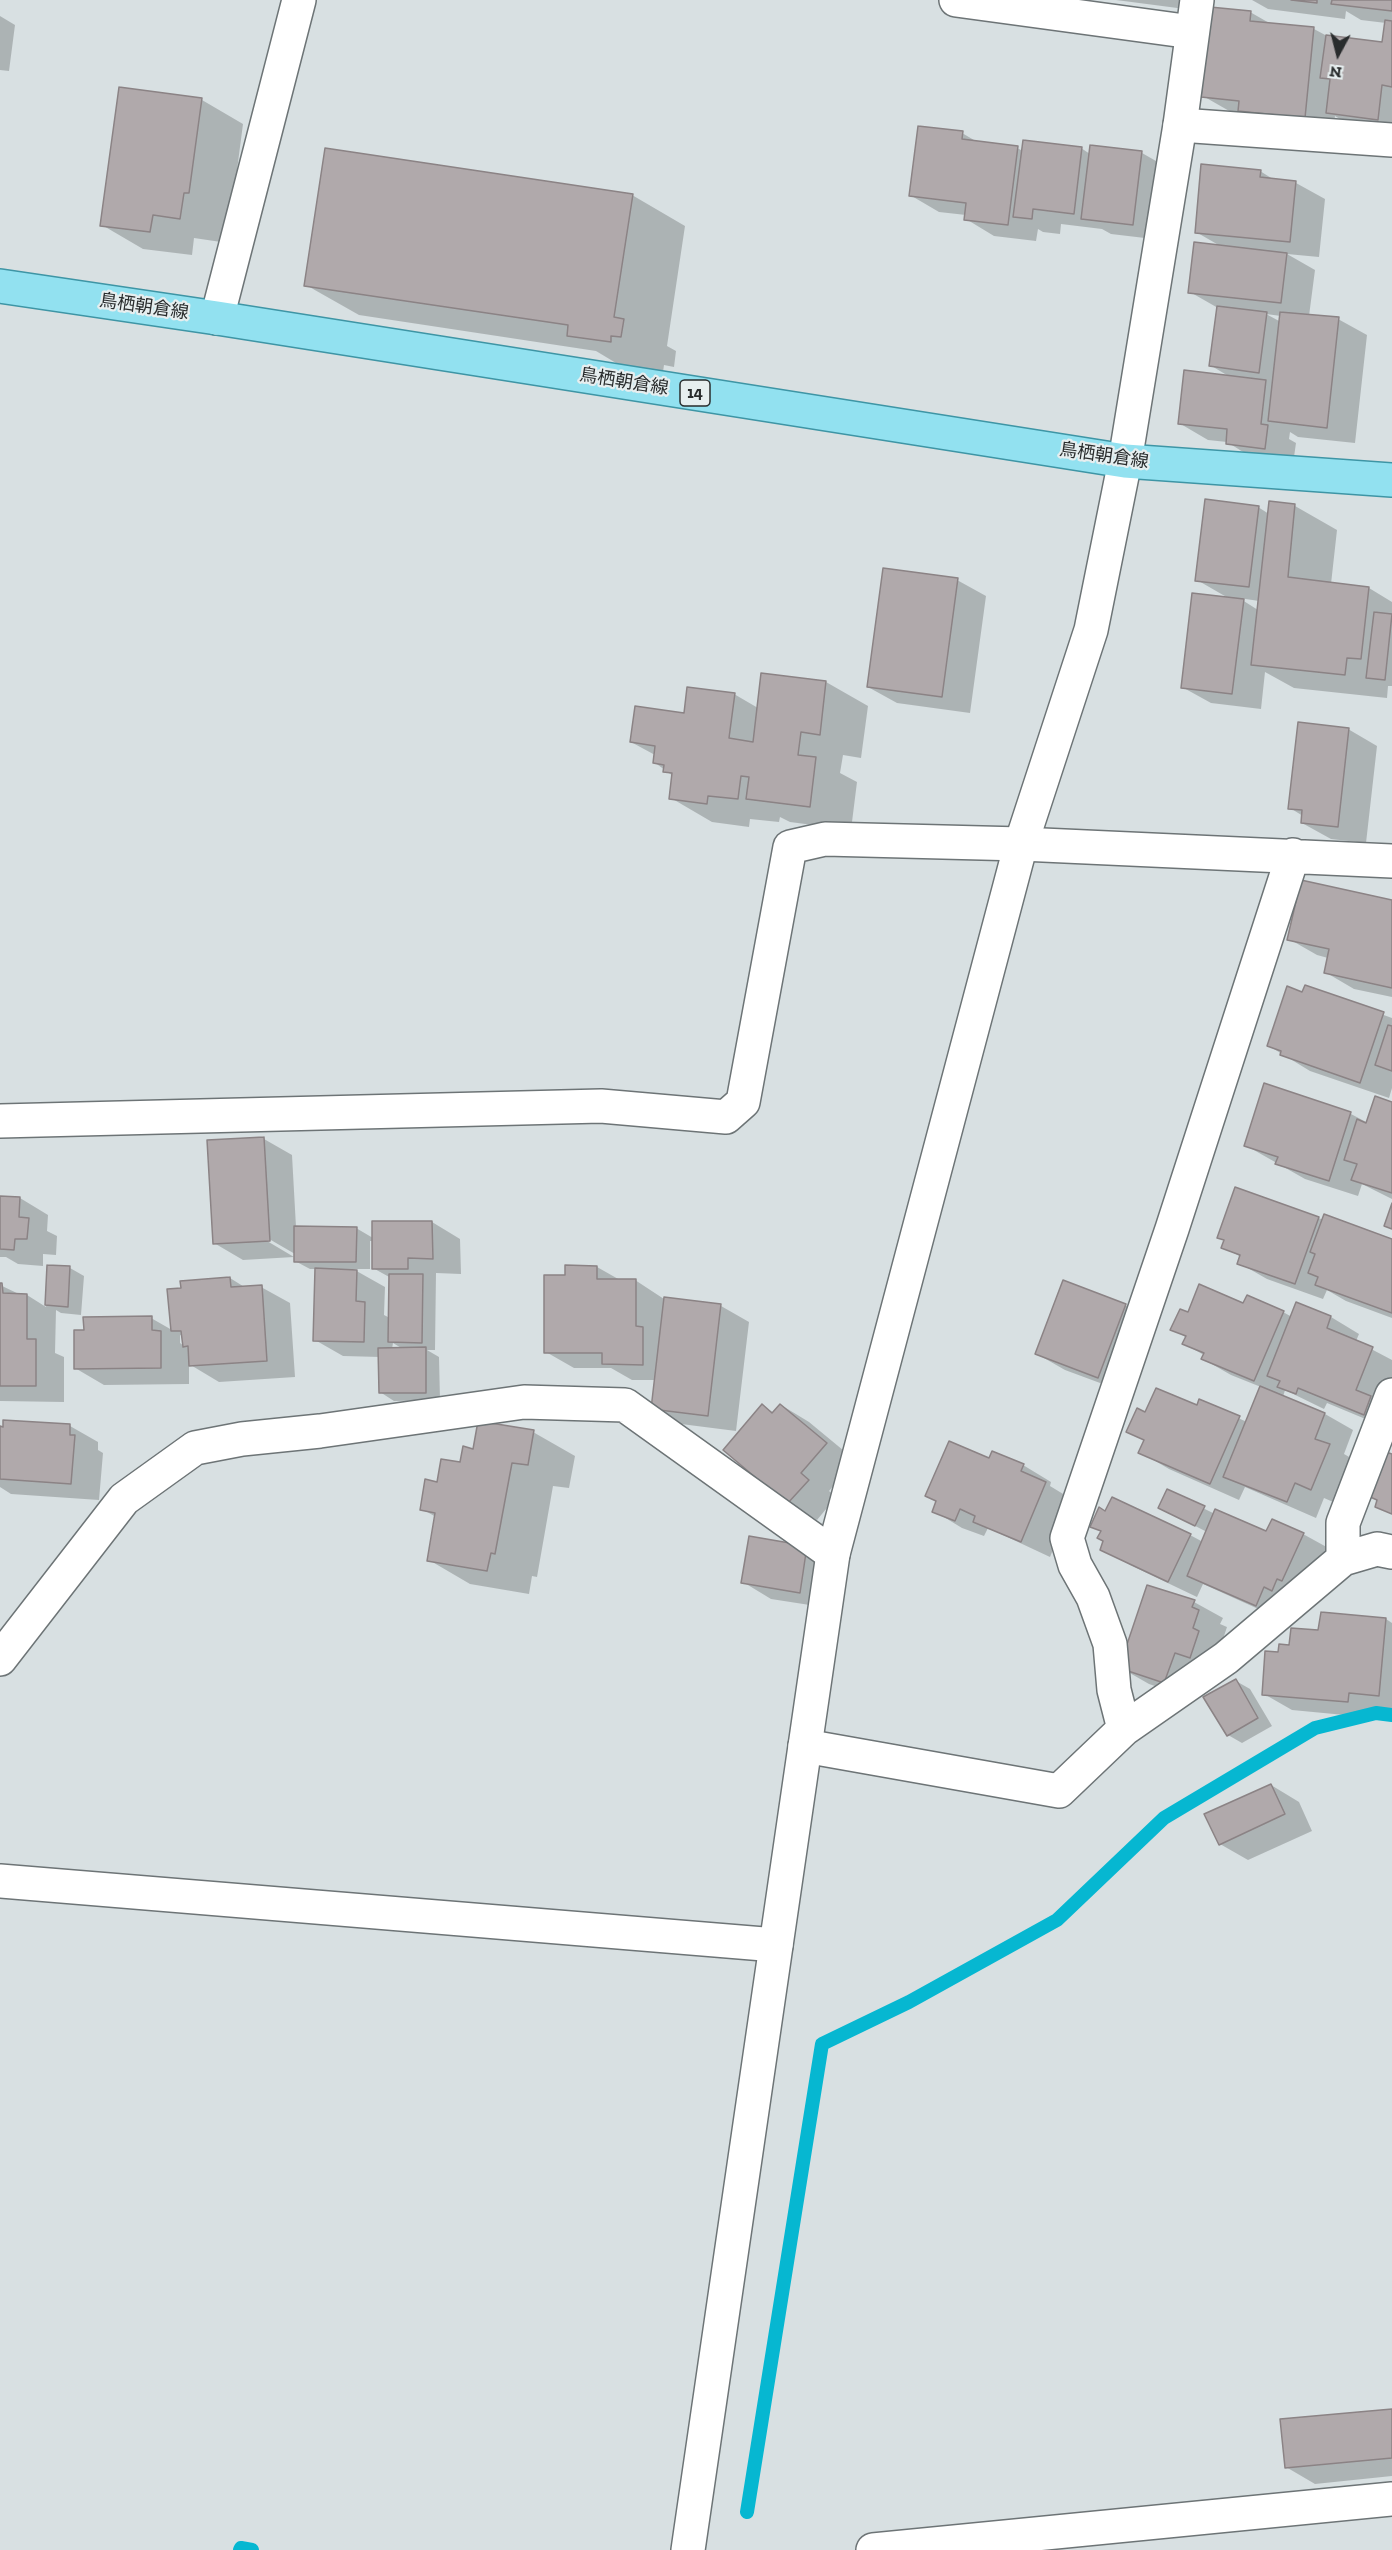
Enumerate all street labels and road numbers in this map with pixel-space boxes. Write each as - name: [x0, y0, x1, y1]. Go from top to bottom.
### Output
- street label: 鳥栖朝倉線: [98, 290, 190, 324]
- street label: 鳥栖朝倉線: [578, 364, 670, 400]
- road number: 14: [680, 380, 710, 406]
- street label: 鳥栖朝倉線: [1058, 439, 1150, 473]

